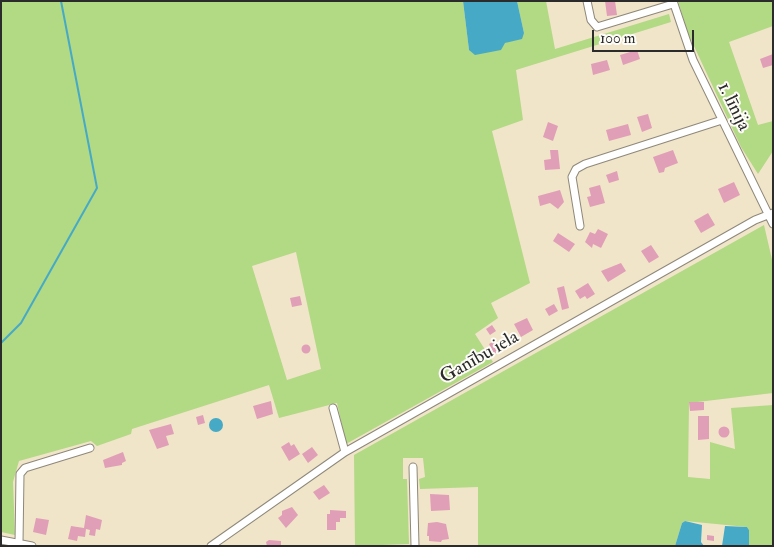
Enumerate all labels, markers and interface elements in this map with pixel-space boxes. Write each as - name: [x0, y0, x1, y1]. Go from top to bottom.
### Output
- scale bar: [594, 20, 696, 52]
- text: 100 m: [600, 29, 635, 48]
- street label: 1. līnija: [711, 79, 755, 135]
- street label: Ganību iela: [437, 326, 523, 390]

